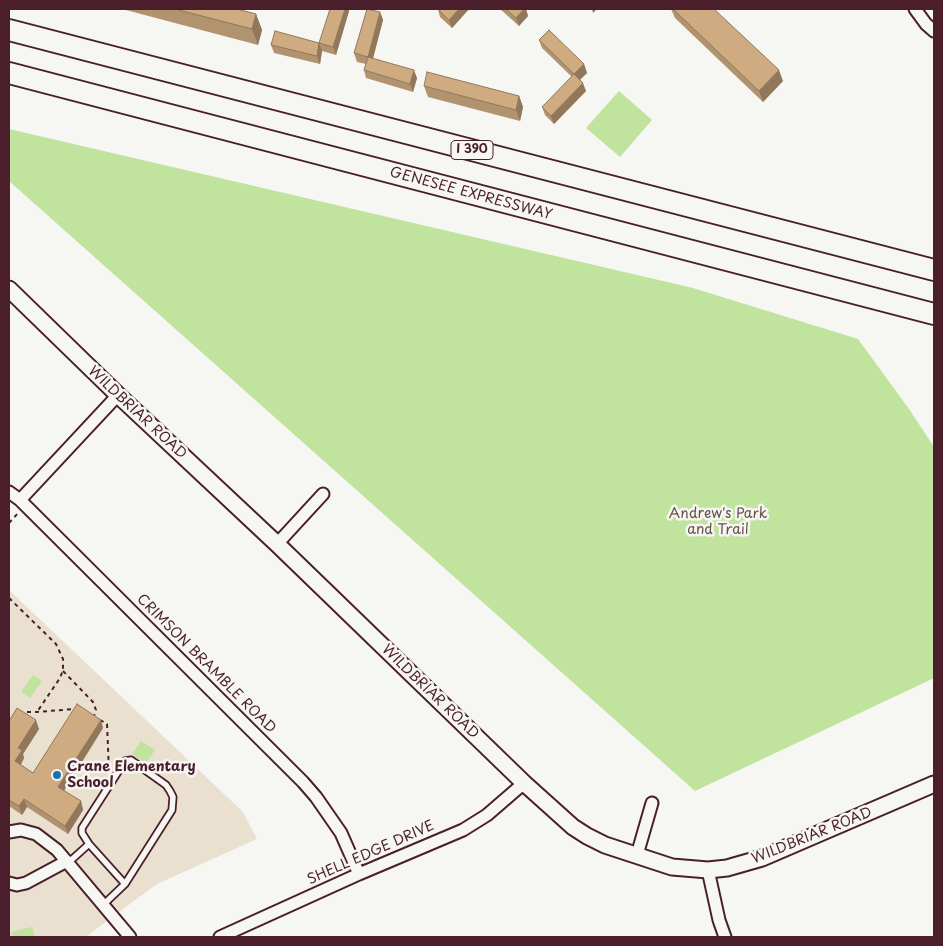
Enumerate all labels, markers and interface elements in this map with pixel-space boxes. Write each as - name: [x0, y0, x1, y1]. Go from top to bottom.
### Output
- road number: I 390: [451, 140, 493, 160]
- street label: GENESEE EXPRESSWAY: [388, 164, 554, 224]
- street label: WILDBRIAR ROAD: [84, 363, 190, 463]
- park label: Andrew's Park and Trail: [669, 506, 767, 538]
- street label: CRIMSON BRAMBLE ROAD: [133, 591, 279, 737]
- street label: WILDBRIAR ROAD: [378, 641, 482, 743]
- place label: Crane Elementary School: [67, 759, 196, 792]
- marker: Crane Elementary School: [51, 769, 63, 781]
- street label: WILDBRIAR ROAD: [749, 804, 875, 868]
- street label: SHELL EDGE DRIVE: [305, 817, 437, 889]

